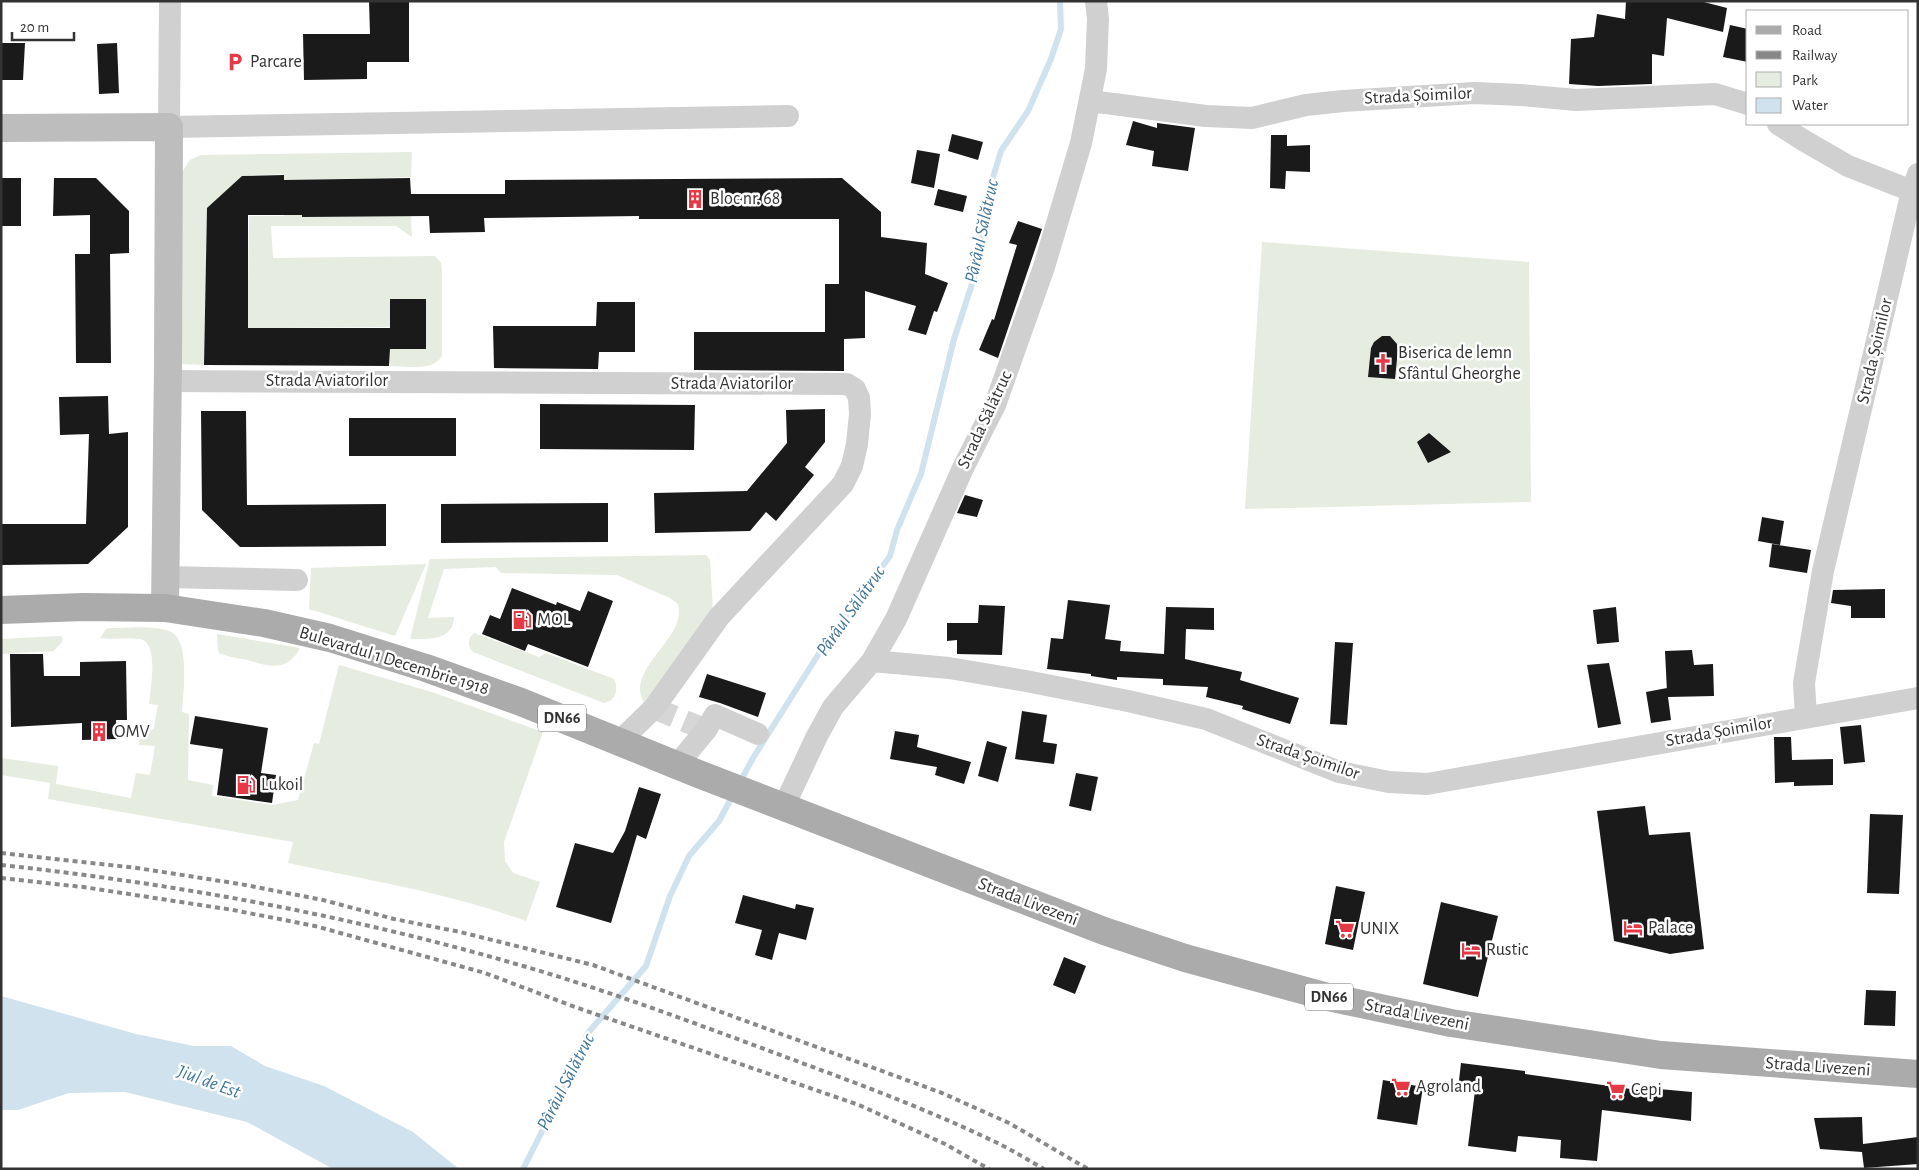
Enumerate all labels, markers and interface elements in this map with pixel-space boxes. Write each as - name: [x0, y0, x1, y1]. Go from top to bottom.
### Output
- scale bar: [12, 10, 75, 42]
- legend: [1746, 10, 1909, 125]
- text: 20 m: [20, 20, 49, 35]
- text: Road: [1792, 23, 1822, 38]
- text: Railway: [1792, 48, 1838, 63]
- parking icon: Parcare: [224, 51, 246, 73]
- place label: Parcare: [250, 53, 302, 71]
- text: Park: [1792, 73, 1818, 88]
- street label: Strada Șoimilor: [1364, 84, 1473, 109]
- text: Water: [1792, 98, 1828, 113]
- water label: Pârâul Sălătruc: [962, 177, 1002, 284]
- building icon: Bloc nr. 68: [684, 188, 706, 210]
- place label: Bloc nr. 68: [710, 190, 780, 208]
- street label: Strada Șoimilor: [1854, 296, 1897, 406]
- place label: Biserica de lemn Sfântul Gheorghe: [1398, 344, 1521, 383]
- church icon: Biserica de lemn Sfântul Gheorghe: [1372, 352, 1394, 374]
- street label: Strada Sălătruc: [955, 368, 1016, 472]
- street label: Strada Aviatorilor: [266, 372, 388, 390]
- street label: Strada Aviatorilor: [671, 375, 793, 393]
- water label: Pârâul Sălătruc: [813, 562, 889, 660]
- fuel station icon: MOL: [511, 609, 533, 631]
- place label: MOL: [537, 611, 571, 629]
- street label: Bulevardul 1 Decembrie 1918: [297, 624, 491, 698]
- road number: DN66: [538, 704, 586, 731]
- street label: Strada Șoimilor: [1664, 714, 1774, 751]
- building icon: OMV: [88, 721, 110, 743]
- place label: OMV: [114, 723, 150, 741]
- street label: Strada Șoimilor: [1254, 731, 1362, 784]
- fuel station icon: Lukoil: [235, 774, 257, 796]
- place label: Lukoil: [261, 776, 303, 794]
- street label: Strada Livezeni: [976, 875, 1080, 929]
- hotel icon: Palace: [1622, 917, 1644, 939]
- supermarket icon: UNIX: [1334, 918, 1356, 940]
- place label: Palace: [1648, 919, 1693, 937]
- place label: UNIX: [1360, 920, 1399, 938]
- hotel icon: Rustic: [1460, 939, 1482, 961]
- place label: Rustic: [1486, 941, 1529, 959]
- road number: DN66: [1305, 984, 1353, 1010]
- street label: Strada Livezeni: [1364, 996, 1470, 1034]
- water label: Pârâul Sălătruc: [534, 1030, 599, 1133]
- street label: Strada Livezeni: [1765, 1054, 1871, 1080]
- water label: Jiul de Est: [174, 1062, 244, 1102]
- supermarket icon: Agroland: [1390, 1076, 1412, 1098]
- place label: Agroland: [1416, 1078, 1481, 1096]
- supermarket icon: Cepi: [1605, 1079, 1627, 1101]
- place label: Cepi: [1631, 1081, 1662, 1099]

